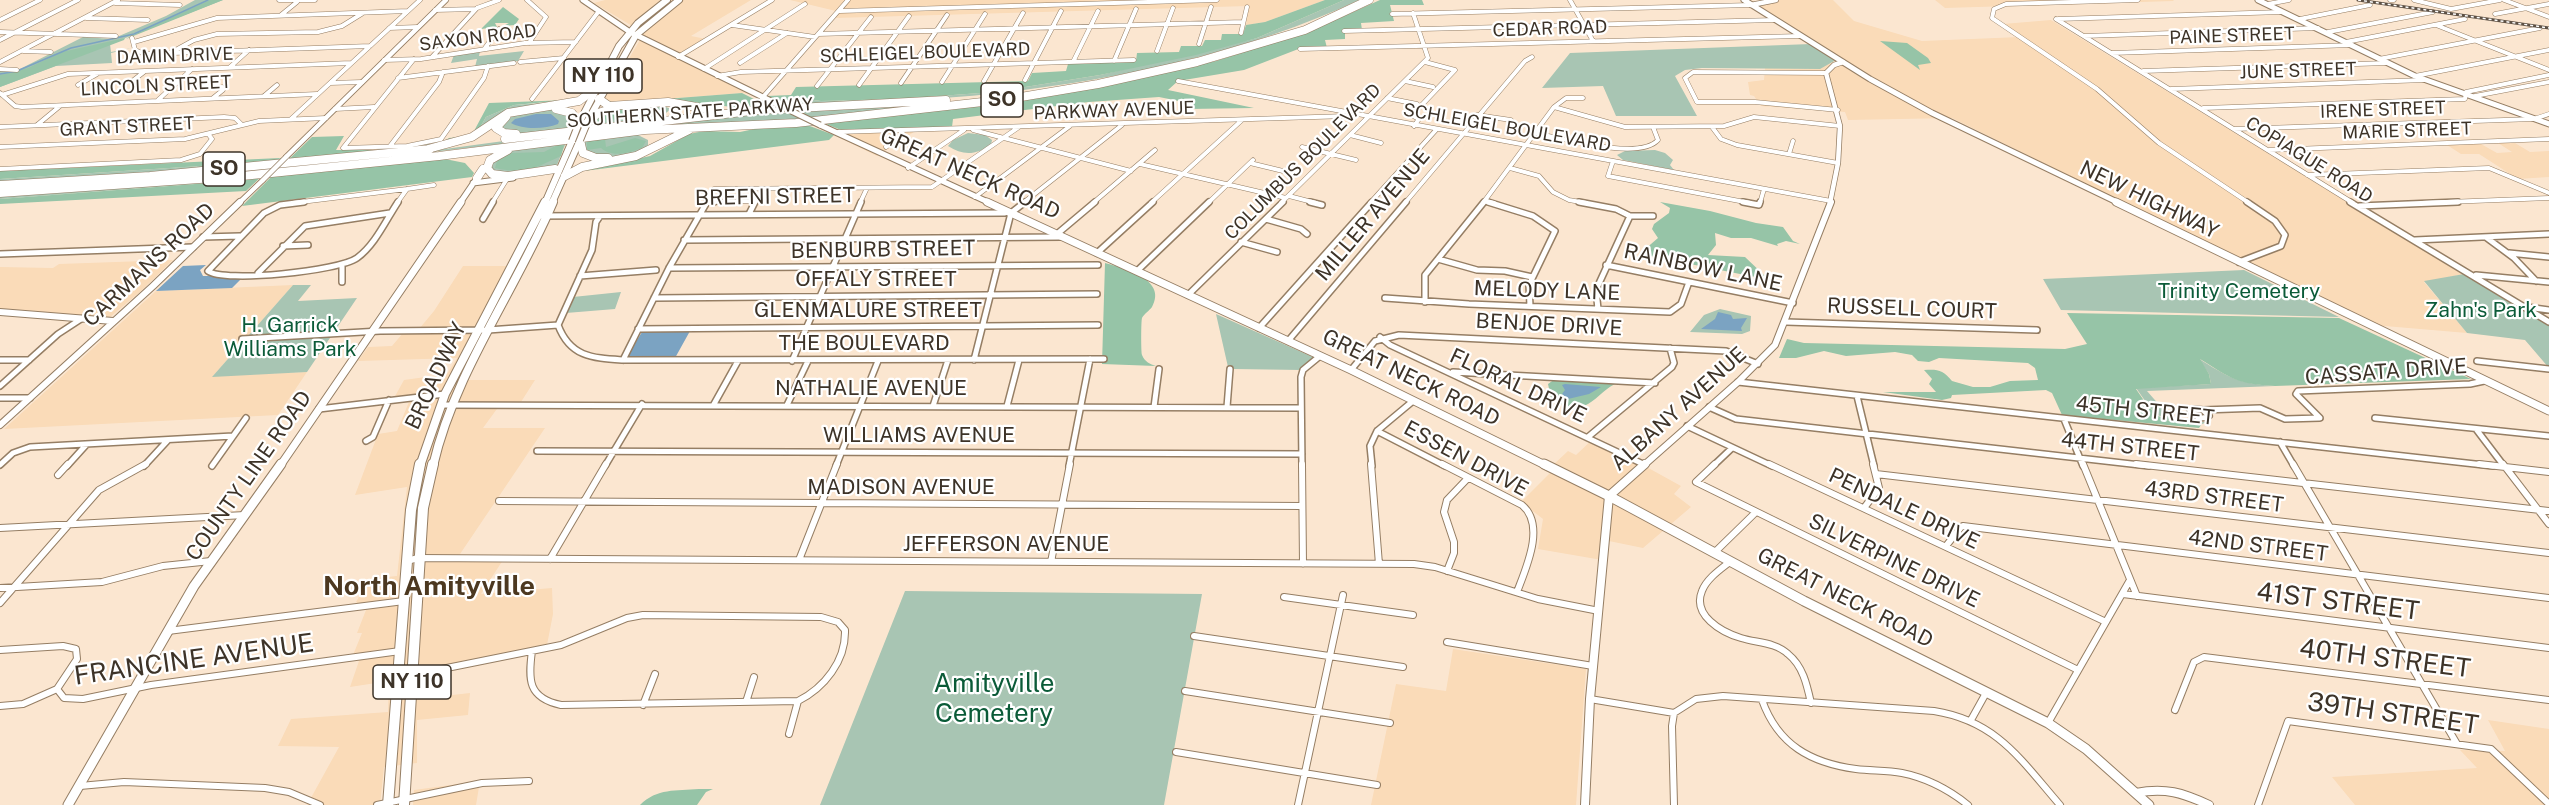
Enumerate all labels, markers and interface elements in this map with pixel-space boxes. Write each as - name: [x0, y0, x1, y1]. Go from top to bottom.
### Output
- street label: CEDAR ROAD: [1492, 16, 1608, 42]
- street label: SAXON ROAD: [418, 20, 538, 56]
- street label: PAINE STREET: [2169, 23, 2295, 49]
- street label: SCHLEIGEL BOULEVARD: [819, 39, 1031, 67]
- street label: DAMIN DRIVE: [116, 43, 234, 69]
- street label: JUNE STREET: [2239, 58, 2357, 84]
- road number: NY 110: [564, 59, 642, 93]
- street label: LINCOLN STREET: [80, 71, 232, 101]
- street label: COLUMBUS BOULEVARD: [1220, 79, 1386, 245]
- road number: SO: [981, 83, 1023, 117]
- street label: SOUTHERN STATE PARKWAY: [566, 94, 814, 132]
- street label: PARKWAY AVENUE: [1033, 97, 1195, 125]
- street label: IRENE STREET: [2320, 97, 2446, 123]
- street label: SCHLEIGEL BOULEVARD: [1401, 99, 1613, 157]
- street label: COPIAGUE ROAD: [2242, 112, 2376, 208]
- street label: GRANT STREET: [59, 113, 195, 141]
- street label: MARIE STREET: [2342, 118, 2472, 144]
- street label: GREAT NECK ROAD: [876, 123, 1064, 225]
- street label: MILLER AVENUE: [1310, 144, 1436, 286]
- road number: SO: [203, 152, 245, 186]
- street label: NEW HIGHWAY: [2075, 156, 2223, 244]
- street label: BREFNI STREET: [695, 183, 855, 211]
- street label: CARMANS ROAD: [78, 198, 220, 332]
- street label: BENBURB STREET: [790, 236, 976, 264]
- street label: RAINBOW LANE: [1621, 239, 1785, 297]
- street label: OFFALY STREET: [795, 267, 957, 293]
- street label: MELODY LANE: [1473, 276, 1621, 306]
- park label: Trinity Cemetery: [2158, 279, 2320, 305]
- street label: RUSSELL COURT: [1827, 293, 1997, 325]
- street label: GLENMALURE STREET: [754, 298, 982, 324]
- park label: Zahn's Park: [2425, 298, 2537, 324]
- street label: BENJOE DRIVE: [1475, 309, 1623, 341]
- park label: H. Garrick Williams Park: [223, 313, 357, 363]
- street label: BROADWAY: [400, 318, 472, 434]
- street label: GREAT NECK ROAD: [1318, 324, 1504, 432]
- street label: THE BOULEVARD: [778, 331, 950, 357]
- street label: ALBANY AVENUE: [1606, 342, 1752, 476]
- street label: FLORAL DRIVE: [1446, 343, 1590, 429]
- street label: CASSATA DRIVE: [2304, 354, 2468, 390]
- street label: NATHALIE AVENUE: [775, 376, 967, 402]
- street label: COUNTY LINE ROAD: [181, 386, 317, 566]
- street label: 45TH STREET: [2074, 391, 2216, 431]
- street label: ESSEN DRIVE: [1399, 416, 1533, 502]
- street label: WILLIAMS AVENUE: [823, 423, 1015, 449]
- street label: 44TH STREET: [2059, 427, 2201, 467]
- street label: PENDALE DRIVE: [1825, 463, 1983, 555]
- street label: MADISON AVENUE: [807, 475, 995, 501]
- street label: 43RD STREET: [2143, 476, 2285, 518]
- street label: SILVERPINE DRIVE: [1804, 509, 1984, 613]
- street label: 42ND STREET: [2187, 525, 2329, 567]
- street label: JEFFERSON AVENUE: [903, 532, 1109, 558]
- street label: GREAT NECK ROAD: [1753, 543, 1937, 653]
- district label: North Amityville: [323, 571, 535, 603]
- street label: 41ST STREET: [2255, 577, 2421, 627]
- street label: FRANCINE AVENUE: [72, 628, 316, 692]
- street label: 40TH STREET: [2298, 633, 2472, 685]
- road number: NY 110: [373, 665, 451, 699]
- park label: Amityville Cemetery: [934, 668, 1054, 730]
- street label: 39TH STREET: [2305, 687, 2481, 741]

